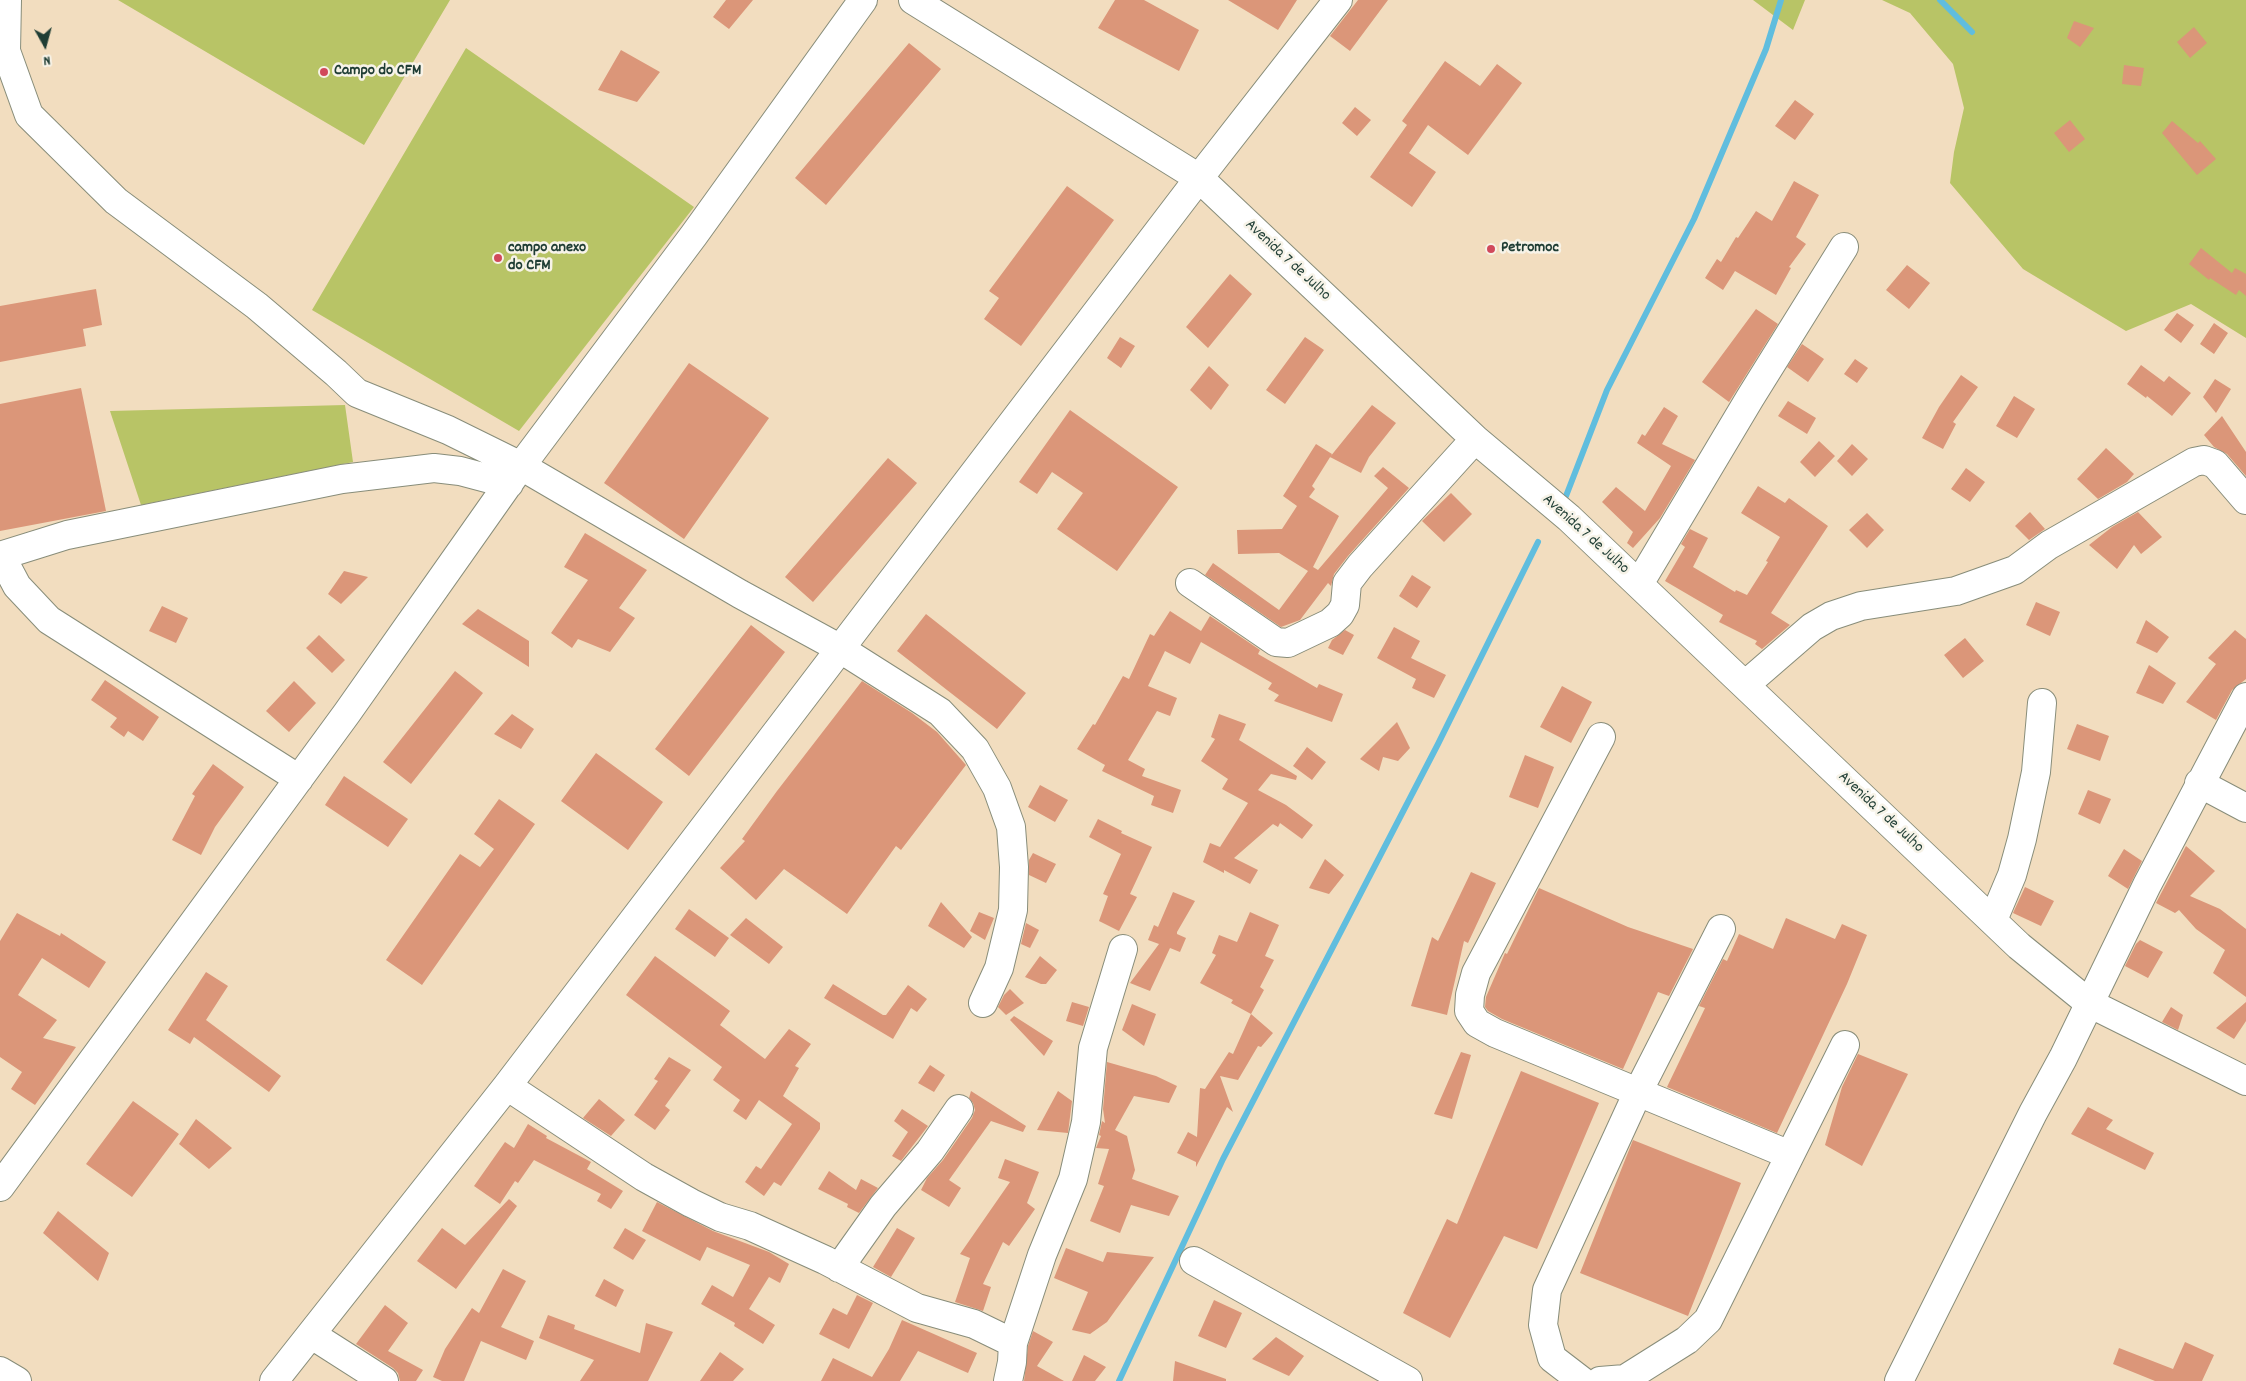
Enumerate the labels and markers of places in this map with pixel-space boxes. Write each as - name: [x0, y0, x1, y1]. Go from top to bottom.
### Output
- place label: Campo do CFM: [334, 62, 421, 82]
- marker: Campo do CFM: [318, 66, 330, 78]
- place label: campo anexo do CFM: [508, 239, 586, 277]
- place label: Petromoc: [1501, 239, 1559, 259]
- marker: Petromoc: [1485, 243, 1497, 255]
- marker: campo anexo do CFM: [492, 252, 504, 264]

